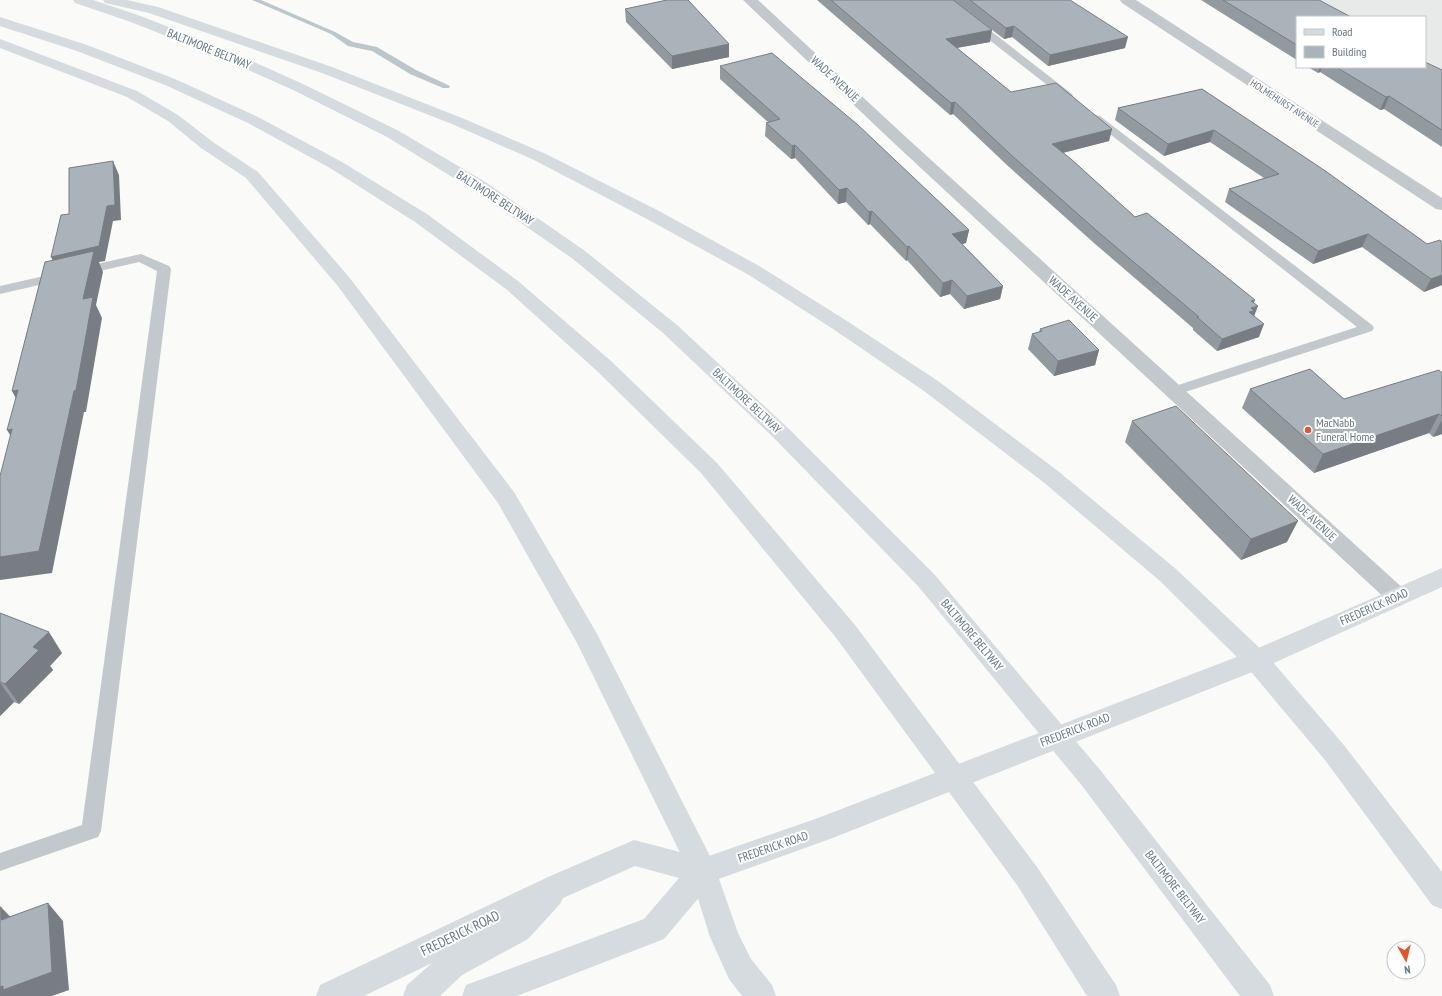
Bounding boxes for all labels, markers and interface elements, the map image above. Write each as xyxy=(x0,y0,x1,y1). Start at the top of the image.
legend xyxy=(1296,16,1426,68)
text: Road xyxy=(1332,24,1352,39)
street label: BALTIMORE BELTWAY xyxy=(165,25,254,72)
text: Building xyxy=(1332,44,1367,59)
street label: WADE AVENUE xyxy=(808,52,863,105)
street label: HOLMEHURST AVENUE xyxy=(1248,76,1322,131)
street label: BALTIMORE BELTWAY xyxy=(454,167,537,228)
street label: WADE AVENUE xyxy=(1046,273,1101,325)
street label: BALTIMORE BELTWAY xyxy=(710,365,785,437)
place label: MacNabb Funeral Home xyxy=(1316,415,1374,444)
marker: MacNabb Funeral Home xyxy=(1303,425,1313,435)
street label: WADE AVENUE xyxy=(1285,491,1340,544)
street label: FREDERICK ROAD xyxy=(1337,585,1410,628)
street label: BALTIMORE BELTWAY xyxy=(938,596,1007,674)
street label: FREDERICK ROAD xyxy=(1038,709,1112,750)
street label: FREDERICK ROAD xyxy=(736,828,810,866)
street label: BALTIMORE BELTWAY xyxy=(1142,847,1209,927)
street label: FREDERICK ROAD xyxy=(418,906,502,960)
north arrow xyxy=(1386,940,1426,980)
text: N xyxy=(1403,963,1411,977)

